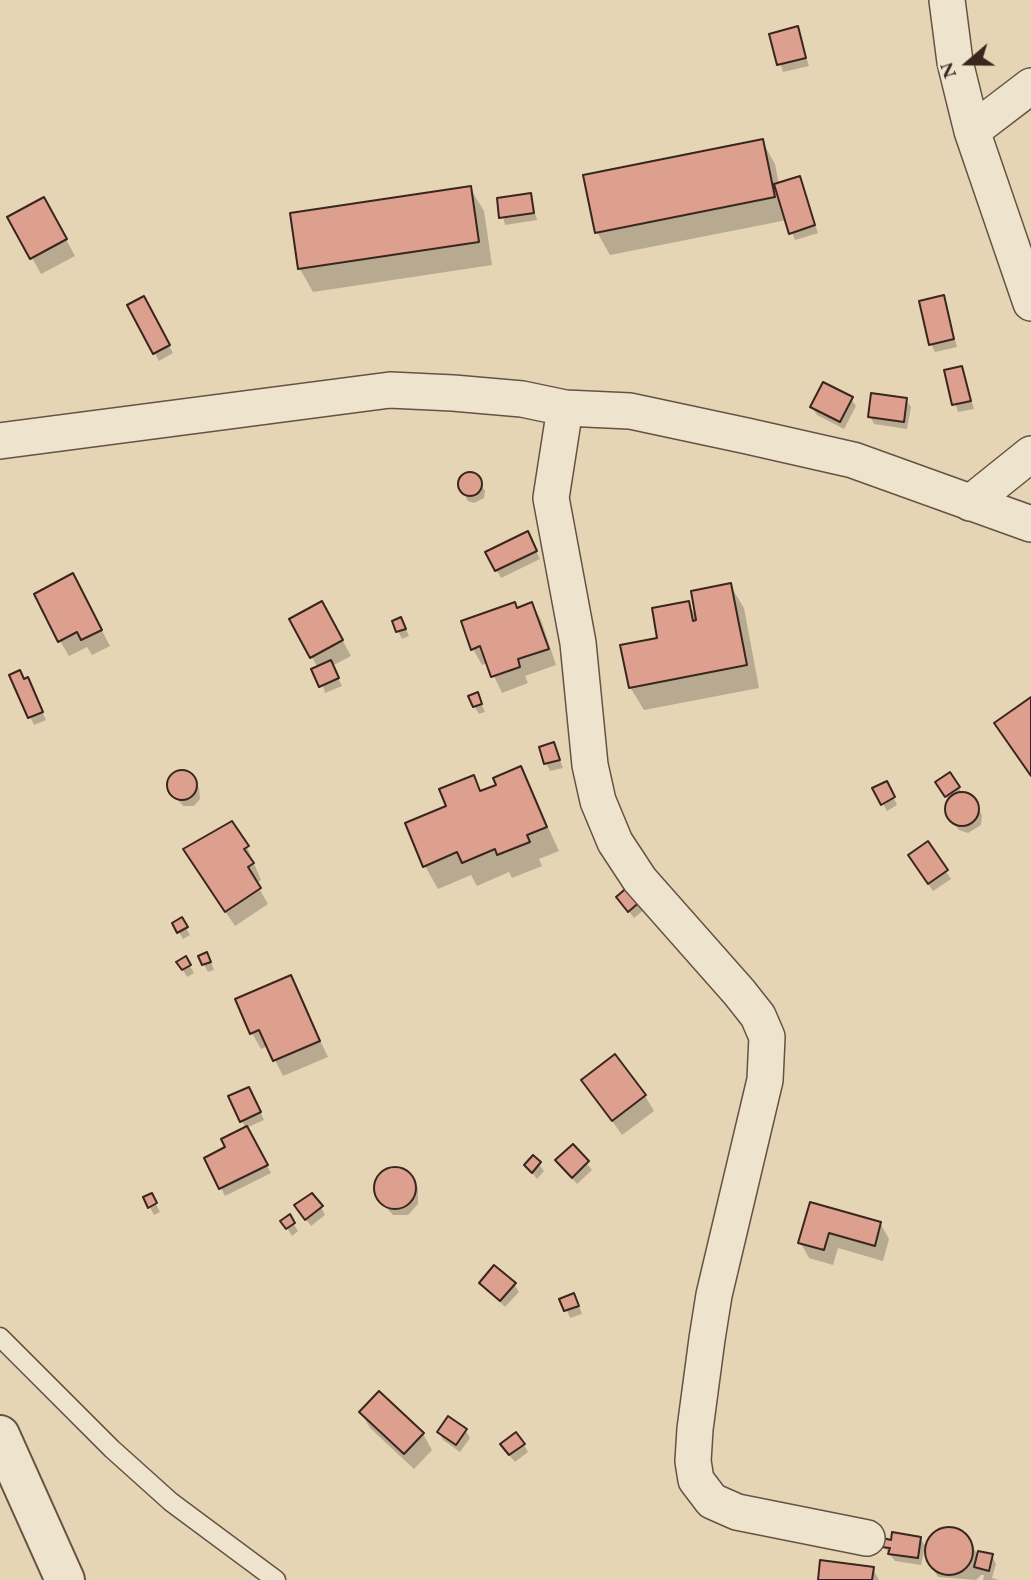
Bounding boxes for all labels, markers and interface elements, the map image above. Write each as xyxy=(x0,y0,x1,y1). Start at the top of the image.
north arrow xyxy=(933,28,1003,98)
text: N xyxy=(933,59,962,82)

